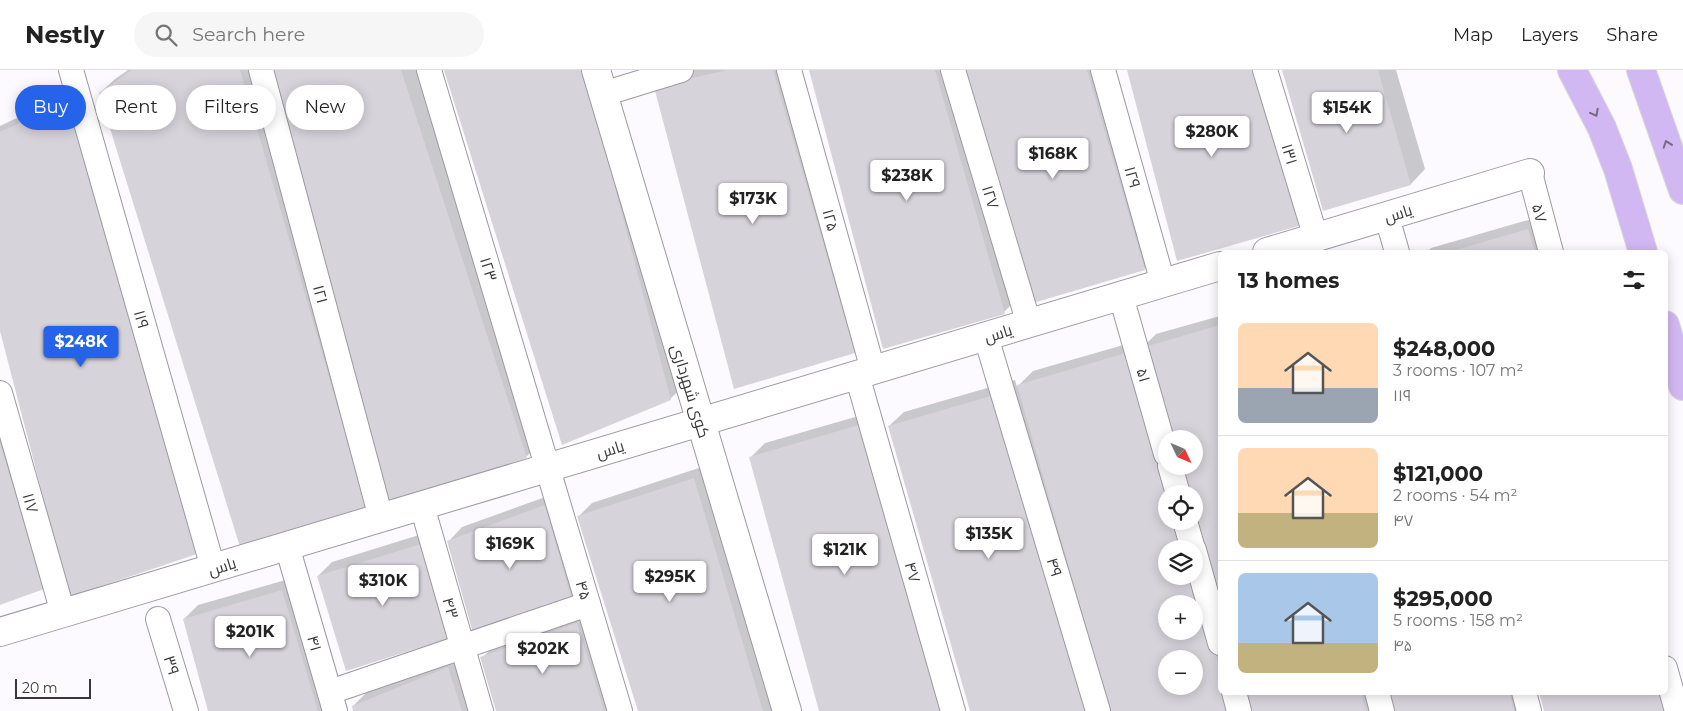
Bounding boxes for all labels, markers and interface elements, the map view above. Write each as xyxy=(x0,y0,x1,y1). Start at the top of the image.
search box xyxy=(134,12,484,57)
text: Nestly xyxy=(25,20,104,49)
icon: search xyxy=(152,21,180,49)
text: Search here xyxy=(192,23,305,46)
text: Map xyxy=(1453,24,1493,46)
text: Layers xyxy=(1521,24,1578,46)
text: Share xyxy=(1606,24,1658,46)
chip: Buy xyxy=(15,85,86,130)
chip: Rent xyxy=(96,85,176,130)
chip: Filters xyxy=(186,85,276,130)
chip: New xyxy=(286,85,364,130)
pin: $154K xyxy=(1312,92,1382,134)
text: $154K xyxy=(1323,98,1371,117)
one-way arrow xyxy=(1589,108,1599,117)
pin: $280K xyxy=(1177,116,1247,158)
text: $280K xyxy=(1186,122,1238,141)
pin: $168K xyxy=(1018,138,1088,180)
one-way arrow xyxy=(1663,140,1673,148)
street label: ۱۳۱ xyxy=(1277,141,1302,167)
text: $168K xyxy=(1029,144,1077,163)
pin: $238K xyxy=(872,160,942,202)
street label: ۱۲۹ xyxy=(1120,164,1145,190)
text: $238K xyxy=(881,166,933,185)
pin: $173K xyxy=(718,182,788,225)
street label: ۱۲۷ xyxy=(978,183,1003,211)
text: $173K xyxy=(729,189,777,208)
street label: یاس xyxy=(1382,200,1415,228)
street label: ۵۷ xyxy=(1528,202,1551,225)
street label: ۱۲۵ xyxy=(818,207,843,233)
street label: ۱۲۳ xyxy=(476,255,501,283)
icon: filters xyxy=(1620,266,1648,294)
text: 13 homes xyxy=(1238,268,1339,293)
street label: ۱۲۱ xyxy=(309,283,332,305)
street label: ۱۱۹ xyxy=(130,308,153,331)
street label: یاس xyxy=(982,320,1015,348)
pin: $248K xyxy=(46,326,116,368)
text: $248K xyxy=(54,332,108,351)
text: $248,000 xyxy=(1393,336,1495,361)
street label: کوی شهرداری xyxy=(666,342,714,441)
icon: home xyxy=(1278,343,1338,403)
text: 3 rooms · 107 m² xyxy=(1393,361,1523,380)
street label: ۵۱ xyxy=(1133,366,1155,384)
text: ۱۱۹ xyxy=(1393,386,1411,405)
north arrow xyxy=(1158,430,1202,475)
map controls xyxy=(1158,430,1203,695)
street label: یاس xyxy=(594,436,627,464)
text: $121,000 xyxy=(1393,461,1483,486)
icon: home xyxy=(1278,468,1338,528)
button: locate xyxy=(1158,485,1203,530)
text: 2 rooms · 54 m² xyxy=(1393,486,1517,505)
street label: ۱۱۷ xyxy=(19,491,42,515)
text: ۴۷ xyxy=(1393,511,1414,530)
pin: $135K xyxy=(954,518,1024,560)
text: $135K xyxy=(966,524,1013,543)
pin: $169K xyxy=(475,528,545,570)
text: $169K xyxy=(486,534,534,553)
pin: $121K xyxy=(810,534,880,576)
text: $121K xyxy=(823,540,867,559)
button: layers xyxy=(1158,540,1203,585)
street label: یاس xyxy=(206,553,239,581)
street label: ۴۹ xyxy=(1043,555,1066,579)
pin: $295K xyxy=(635,560,705,603)
street label: ۴۷ xyxy=(901,560,924,585)
pin: $310K xyxy=(348,564,418,607)
text: $295K xyxy=(644,567,696,586)
text: $310K xyxy=(359,571,407,590)
street label: ۴۵ xyxy=(572,578,595,602)
text: $295,000 xyxy=(1393,586,1493,611)
icon: home xyxy=(1278,593,1338,653)
street label: ۴۳ xyxy=(438,595,463,621)
button: + xyxy=(1158,595,1203,640)
text: 5 rooms · 158 m² xyxy=(1393,611,1523,630)
pin: $201K xyxy=(215,616,285,658)
text: $201K xyxy=(226,622,274,641)
pin: $202K xyxy=(508,632,578,675)
street label: ۴۱ xyxy=(303,633,326,653)
text: ۴۵ xyxy=(1393,636,1412,655)
text: $202K xyxy=(517,639,569,658)
button: − xyxy=(1158,650,1203,695)
street label: ۳۹ xyxy=(160,653,183,677)
scale bar xyxy=(15,676,91,699)
text: 20 m xyxy=(22,679,58,697)

